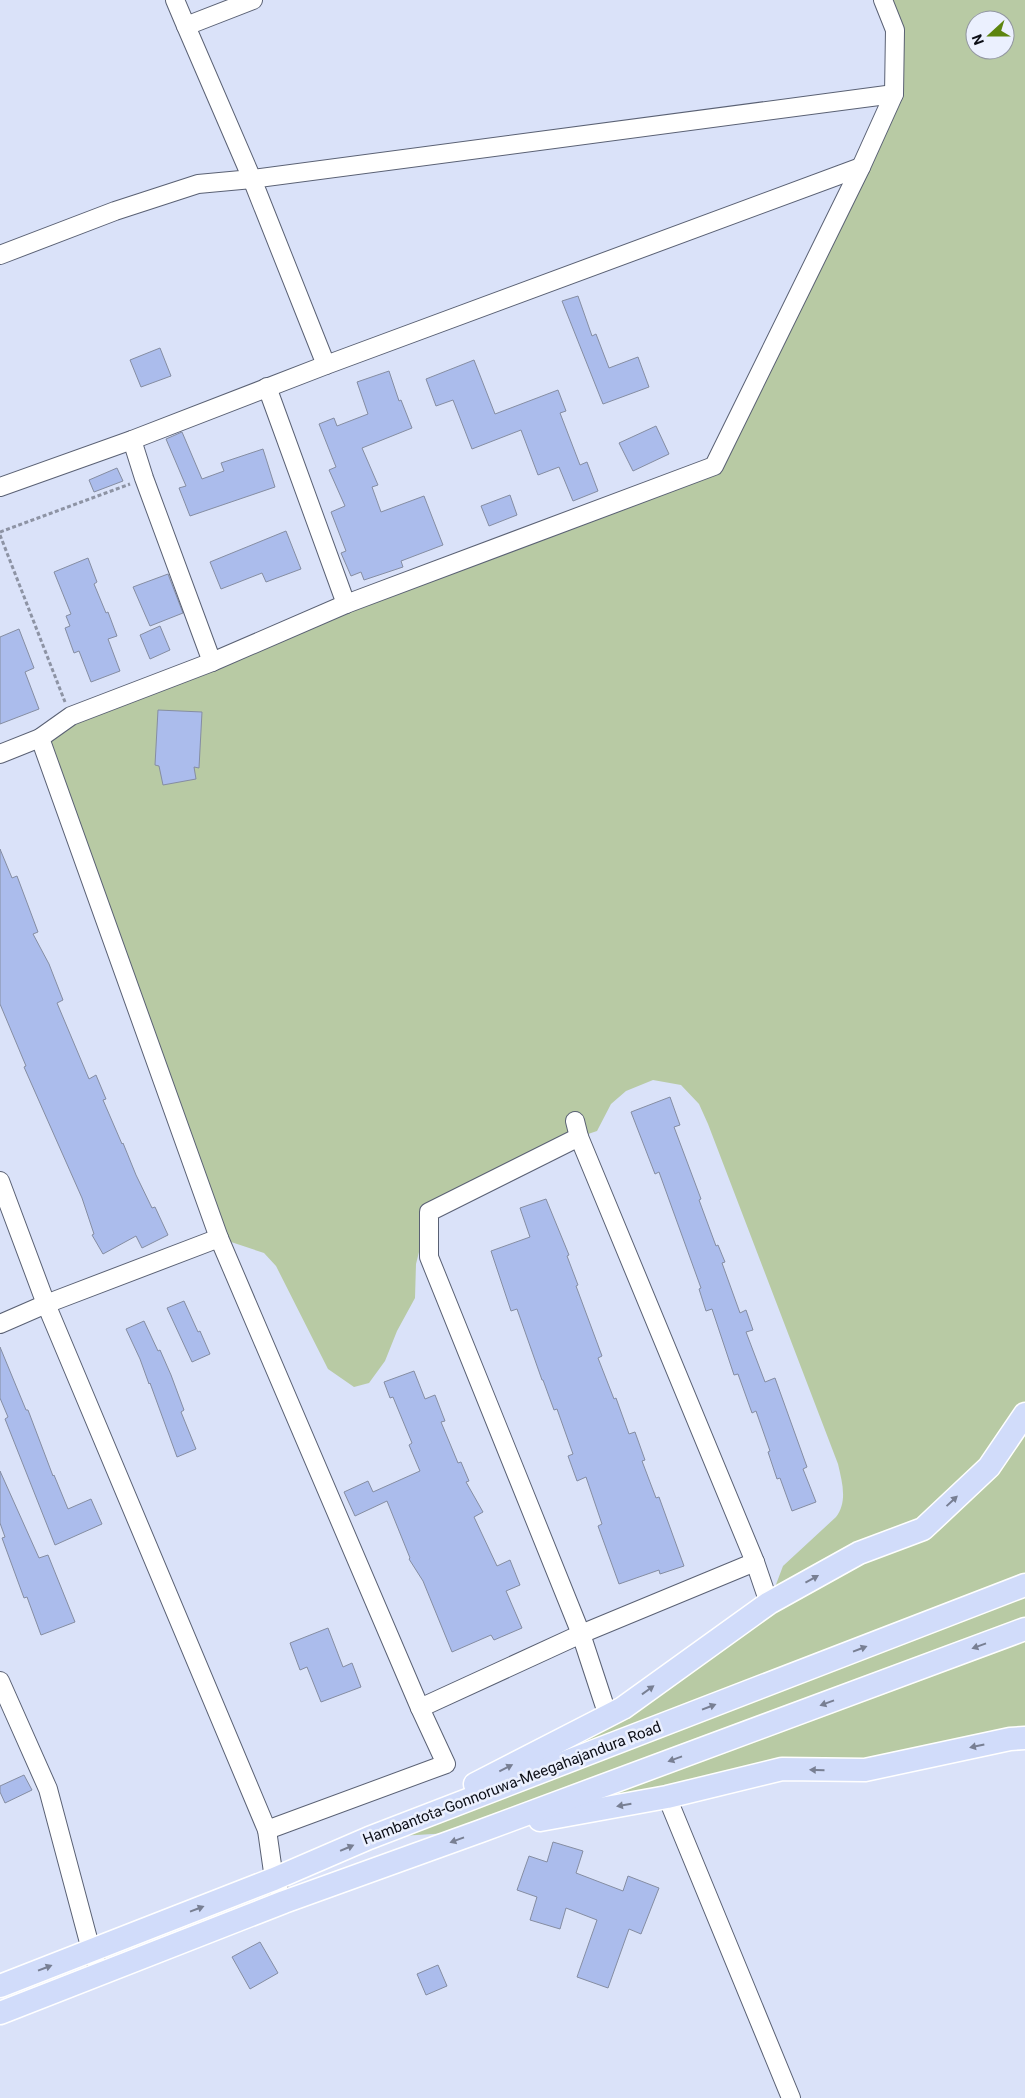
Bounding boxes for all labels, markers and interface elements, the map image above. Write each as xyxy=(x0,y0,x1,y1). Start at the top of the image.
north arrow xyxy=(965,10,1015,60)
text: N xyxy=(969,32,987,47)
one-way arrow xyxy=(946,1495,958,1507)
one-way arrow xyxy=(805,1575,818,1584)
one-way arrow xyxy=(972,1643,987,1650)
one-way arrow xyxy=(853,1644,867,1652)
one-way arrow xyxy=(641,1685,655,1695)
one-way arrow xyxy=(820,1699,834,1707)
one-way arrow xyxy=(701,1703,716,1710)
street label: Hambantota-Gonnoruwa-Meegahajandura Road xyxy=(360,1718,664,1848)
one-way arrow xyxy=(969,1742,985,1750)
one-way arrow xyxy=(667,1755,682,1763)
one-way arrow xyxy=(499,1764,513,1772)
one-way arrow xyxy=(809,1765,825,1773)
one-way arrow xyxy=(616,1801,631,1809)
one-way arrow xyxy=(449,1837,464,1844)
one-way arrow xyxy=(340,1843,354,1851)
one-way arrow xyxy=(190,1905,205,1913)
one-way arrow xyxy=(38,1964,53,1971)

